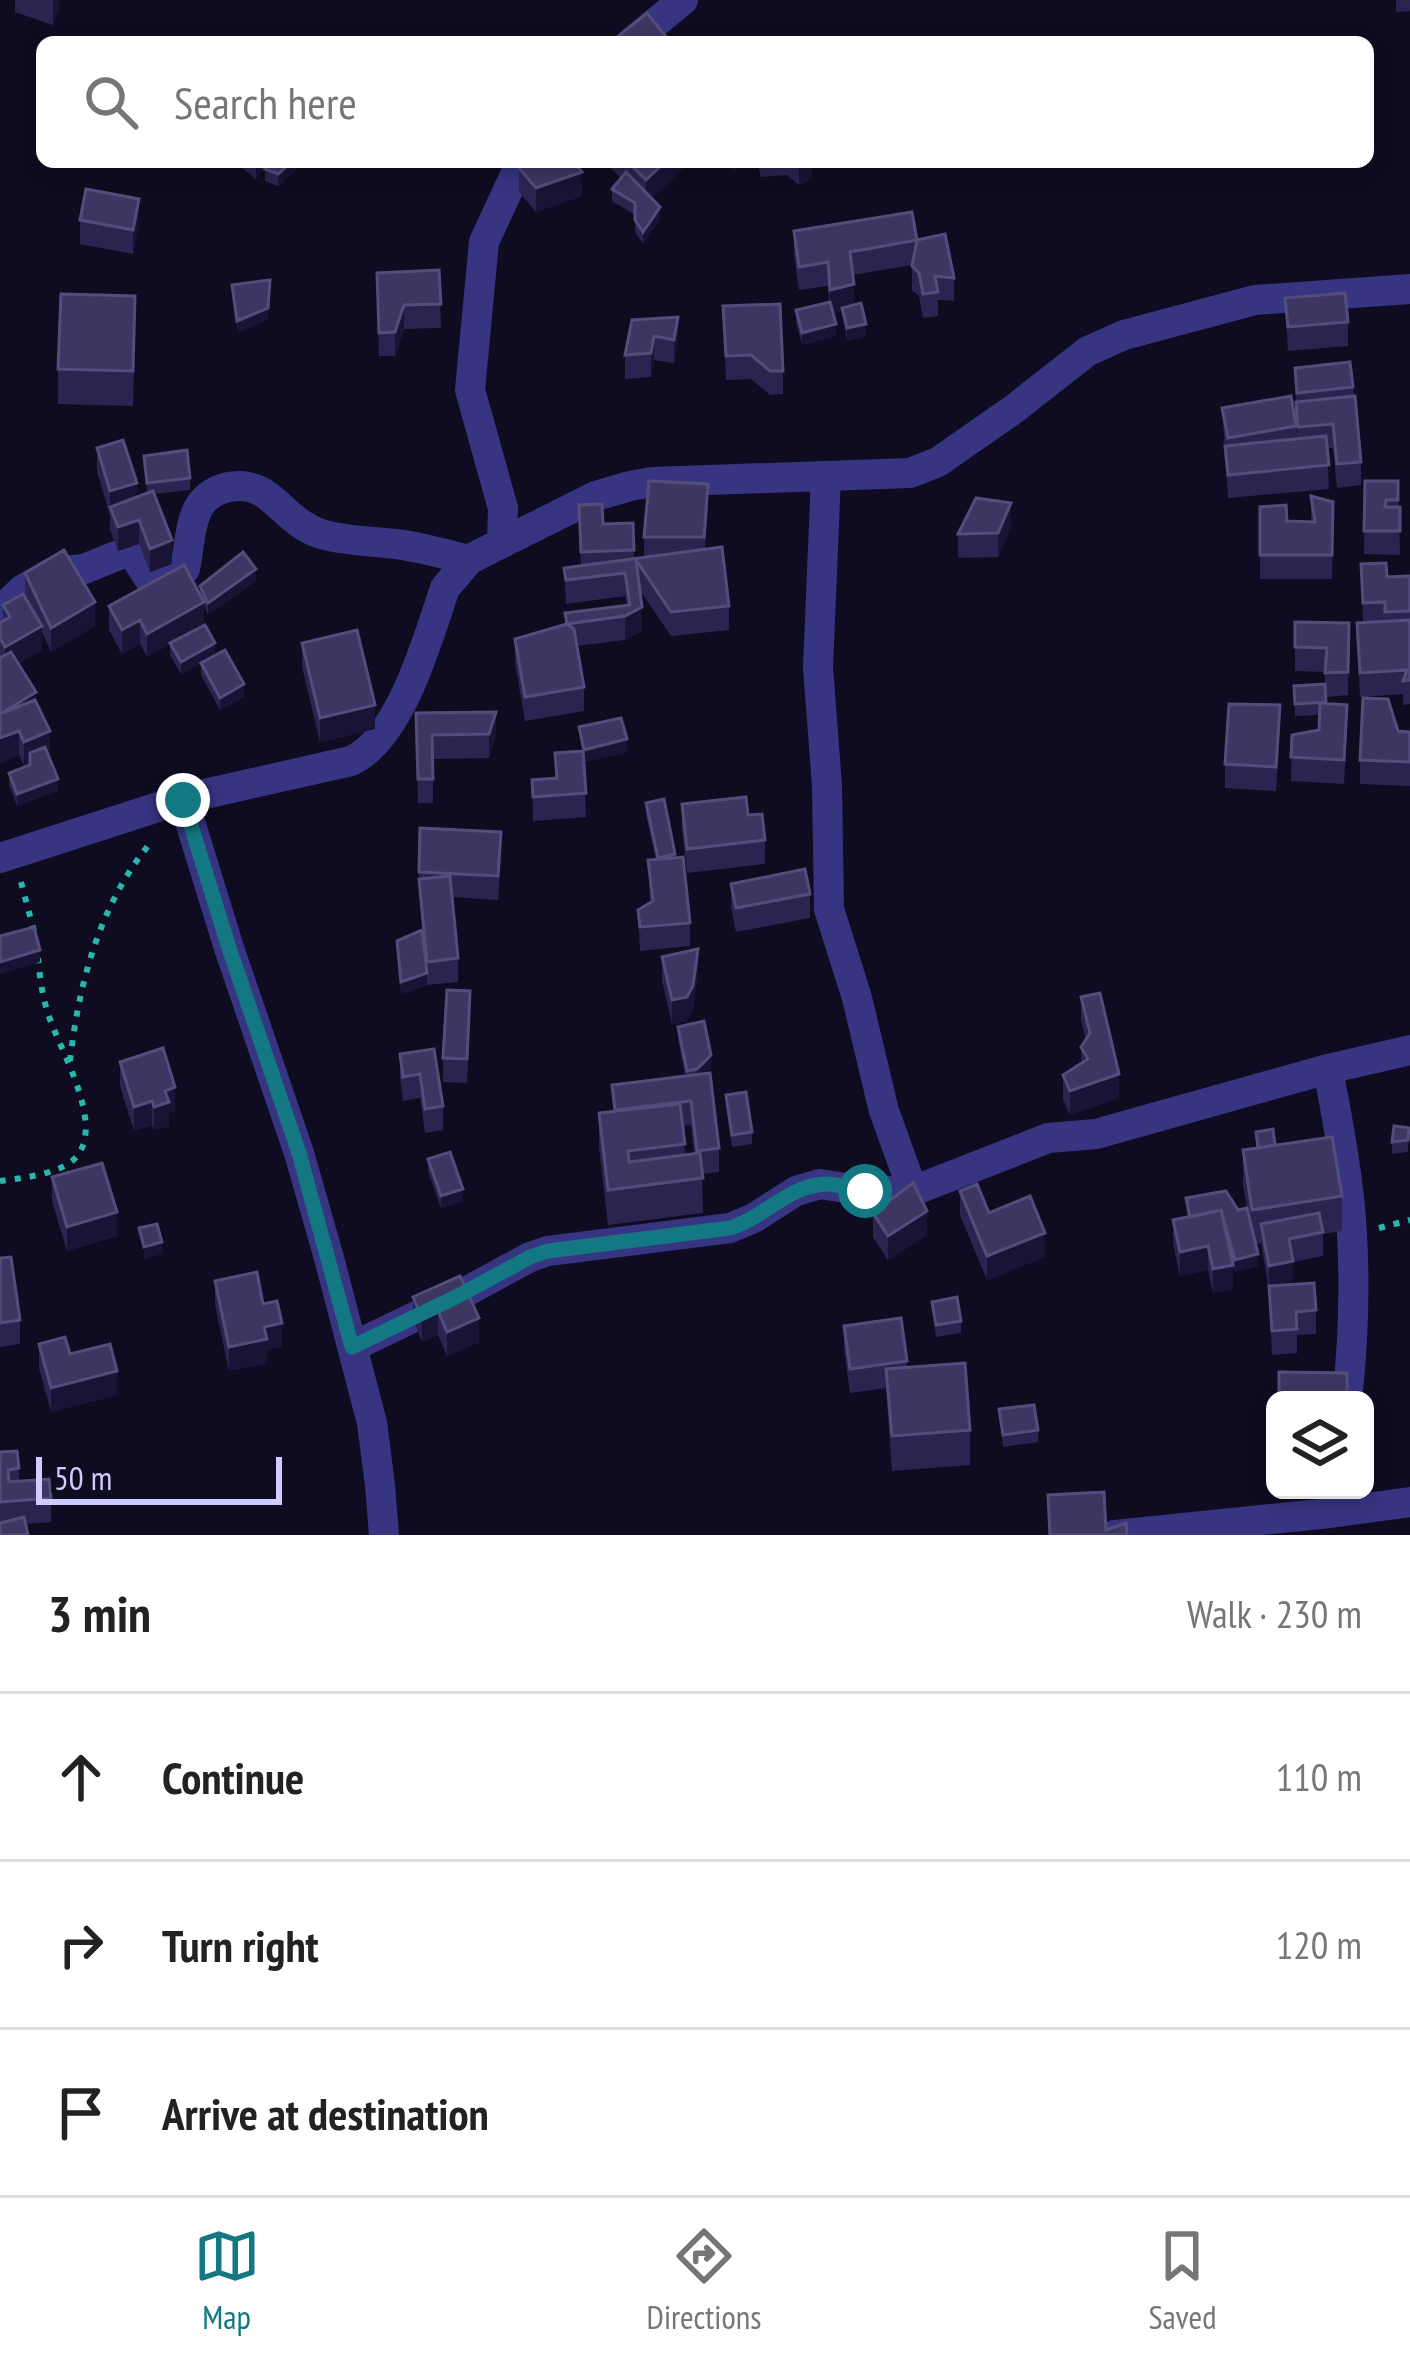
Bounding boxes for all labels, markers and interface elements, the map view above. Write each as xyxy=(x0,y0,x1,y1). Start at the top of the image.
search box xyxy=(36,36,1374,168)
icon: search xyxy=(78,69,144,135)
text: Search here xyxy=(174,73,357,131)
route end xyxy=(156,773,210,827)
route start xyxy=(838,1164,892,1218)
map controls xyxy=(1266,1391,1374,1499)
button: layers xyxy=(1266,1391,1374,1499)
scale bar xyxy=(36,1451,282,1504)
text: 50 m xyxy=(54,1456,112,1499)
text: 3 min xyxy=(48,1580,151,1646)
text: Walk · 230 m xyxy=(1187,1588,1362,1639)
icon: ahead xyxy=(48,1744,114,1810)
text: Continue xyxy=(162,1748,304,1806)
text: 110 m xyxy=(1276,1751,1362,1802)
icon: right xyxy=(48,1912,114,1978)
text: Turn right xyxy=(162,1916,319,1974)
text: 120 m xyxy=(1276,1919,1362,1970)
icon: arrive xyxy=(48,2080,114,2146)
text: Arrive at destination xyxy=(162,2084,489,2142)
tab: Map xyxy=(194,2223,260,2338)
tab: Directions xyxy=(647,2223,761,2338)
tab: Saved xyxy=(1148,2223,1216,2338)

